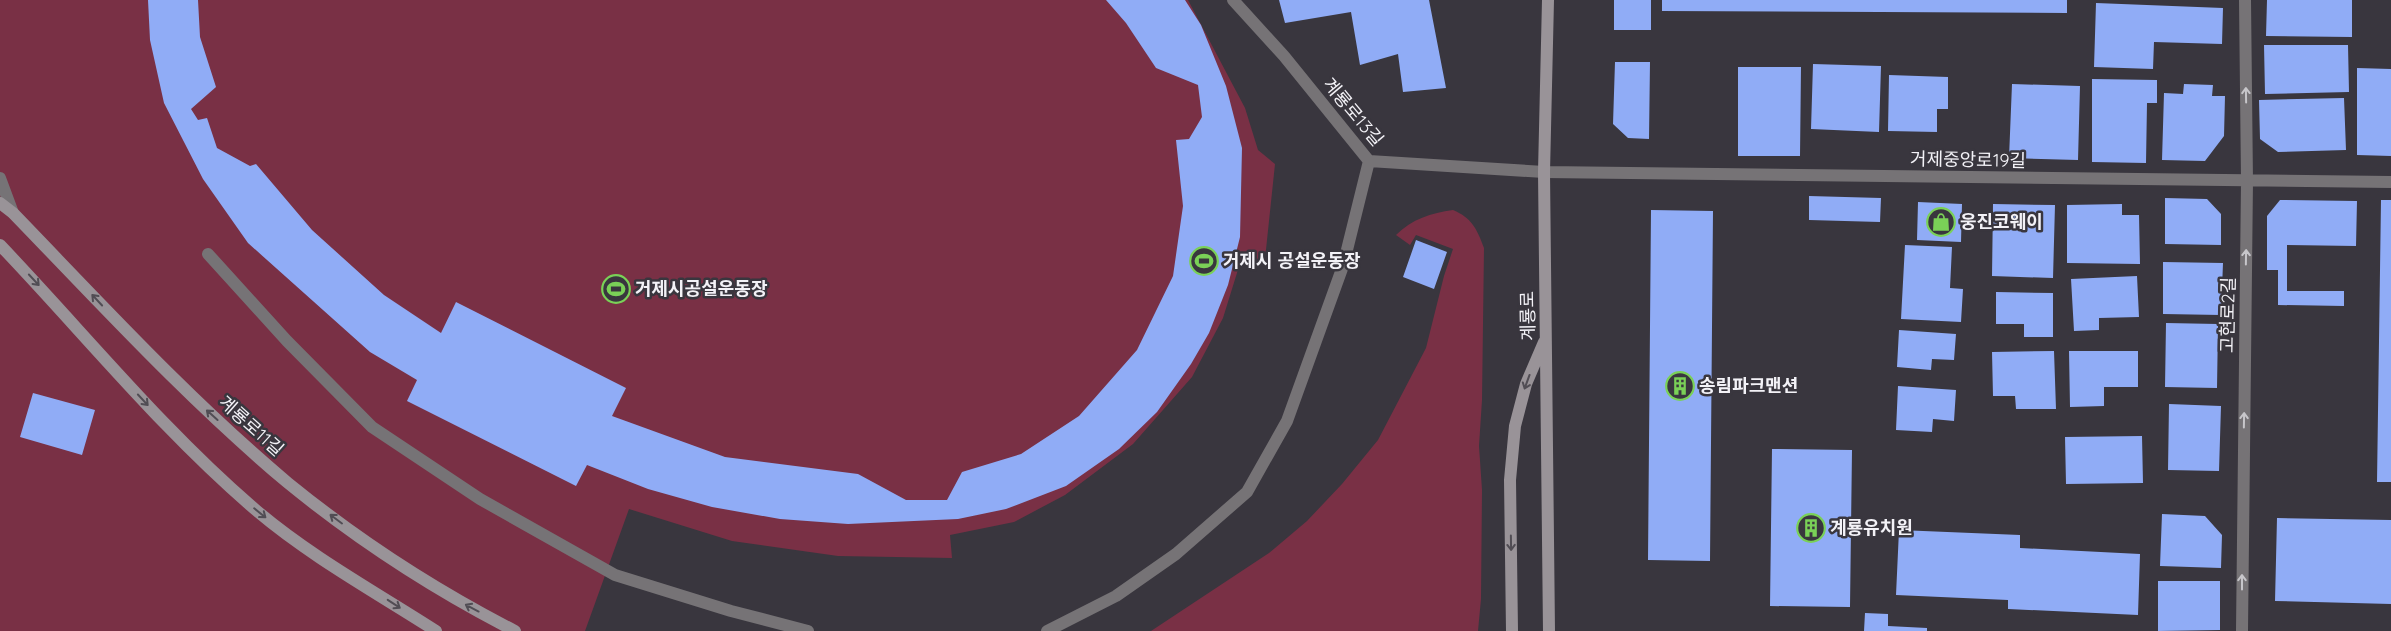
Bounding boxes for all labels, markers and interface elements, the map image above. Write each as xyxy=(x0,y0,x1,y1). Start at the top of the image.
street label: 계룡로13길 xyxy=(1318,73,1389,151)
one-way arrow xyxy=(2241,87,2251,104)
street label: 거제중앙로19길 xyxy=(1910,147,2026,172)
shop icon: 웅진코웨이 xyxy=(1926,207,1956,237)
place label: 웅진코웨이 xyxy=(1960,210,2043,233)
sports icon: 거제시 공설운동장 xyxy=(1189,246,1219,276)
place label: 거제시 공설운동장 xyxy=(1223,249,1361,272)
one-way arrow xyxy=(2241,250,2251,266)
one-way arrow xyxy=(27,274,39,286)
sports icon: 거제시공설운동장 xyxy=(601,274,631,304)
place label: 거제시공설운동장 xyxy=(635,277,768,300)
street label: 고현로2길 xyxy=(2215,277,2240,353)
street label: 계룡로 xyxy=(1516,291,1539,341)
one-way arrow xyxy=(91,294,103,307)
building icon: 송림파크맨션 xyxy=(1665,371,1695,401)
one-way arrow xyxy=(1522,374,1531,390)
place label: 송림파크맨션 xyxy=(1699,374,1798,397)
street label: 계룡로11길 xyxy=(214,390,289,461)
one-way arrow xyxy=(137,394,149,406)
one-way arrow xyxy=(205,409,218,421)
one-way arrow xyxy=(2239,412,2248,428)
one-way arrow xyxy=(253,508,266,519)
building icon: 계룡유치원 xyxy=(1796,513,1826,543)
one-way arrow xyxy=(329,514,343,524)
place label: 계룡유치원 xyxy=(1830,516,1913,539)
one-way arrow xyxy=(1506,534,1516,551)
one-way arrow xyxy=(2237,575,2247,591)
one-way arrow xyxy=(387,599,401,609)
one-way arrow xyxy=(465,603,480,613)

